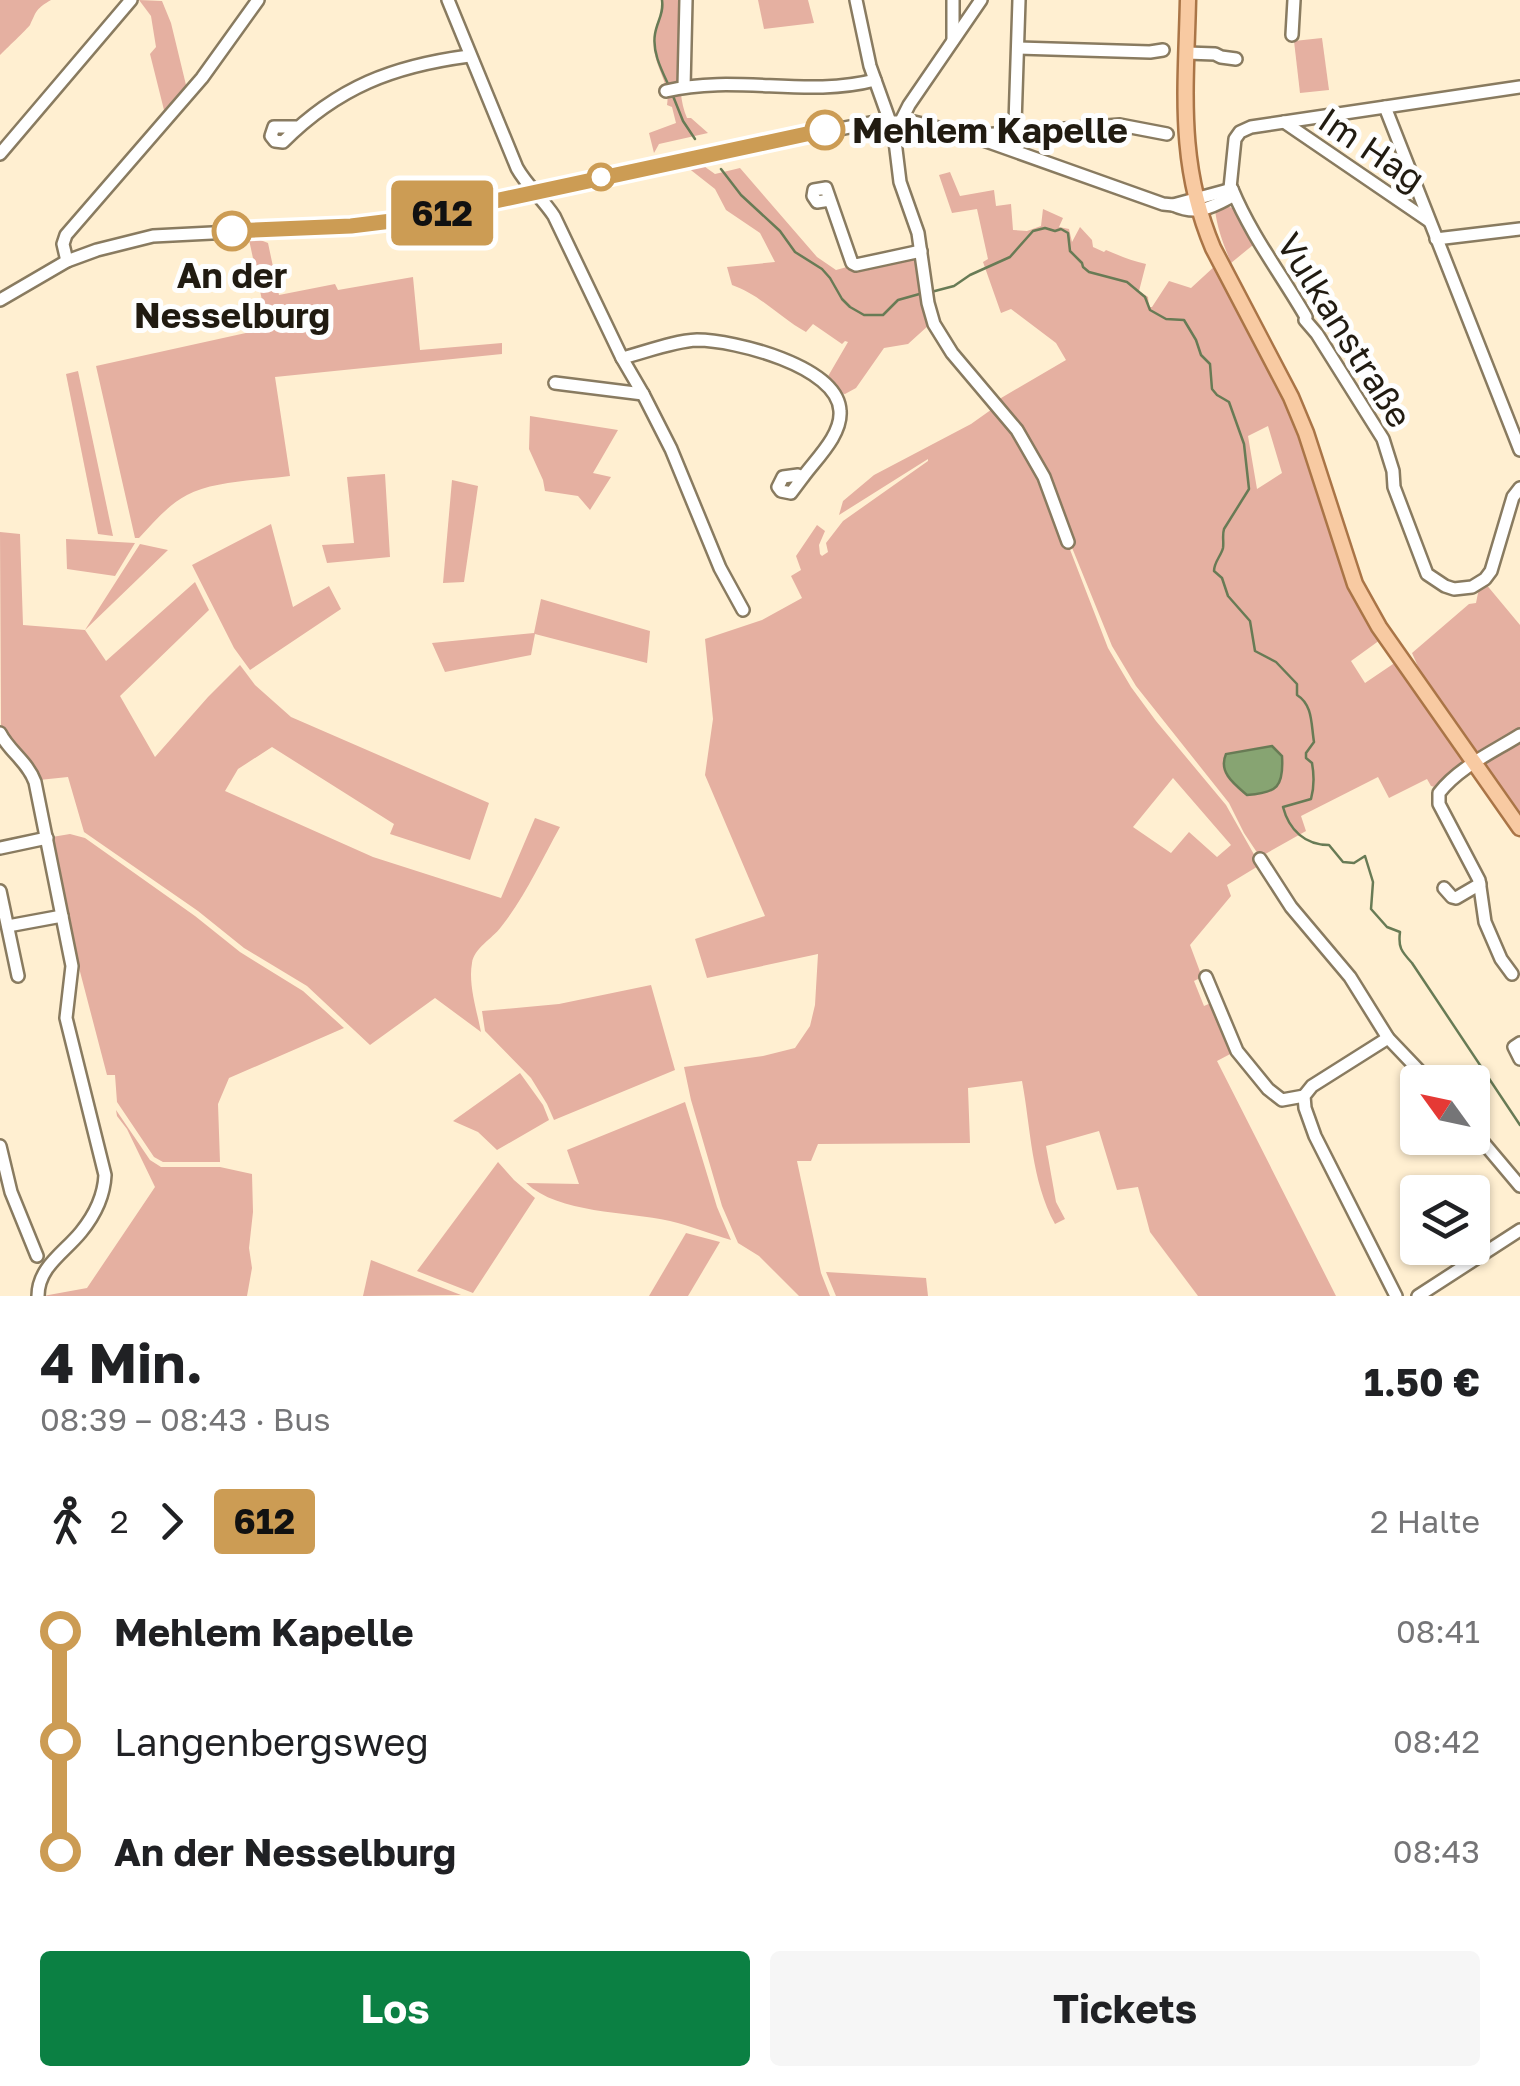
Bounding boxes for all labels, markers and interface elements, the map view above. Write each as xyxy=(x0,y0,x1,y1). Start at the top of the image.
street label: Im Hag xyxy=(1311,98,1433,200)
place label: Mehlem Kapelle xyxy=(852,109,1128,151)
marker: Mehlem Kapelle xyxy=(806,111,844,149)
unlabelled marker xyxy=(588,164,614,190)
line badge: 612 xyxy=(384,180,500,246)
text: 612 xyxy=(411,192,473,234)
marker: An der Nesselburg xyxy=(213,212,251,250)
street label: Vulkanstraße xyxy=(1269,225,1421,435)
place label: An der Nesselburg xyxy=(134,254,330,336)
north arrow xyxy=(1400,1065,1490,1155)
map controls xyxy=(1400,1065,1490,1265)
button: layers xyxy=(1400,1175,1490,1265)
text: 4 Min. xyxy=(40,1329,203,1395)
text: 1.50 € xyxy=(1364,1359,1480,1404)
text: 08:39 – 08:43 · Bus xyxy=(40,1400,331,1438)
icon: walk xyxy=(40,1494,95,1549)
icon: forward xyxy=(144,1494,199,1549)
text: 612 xyxy=(234,1500,295,1542)
text: 2 xyxy=(110,1502,129,1540)
text: 2 Halte xyxy=(1370,1502,1480,1540)
text: Mehlem Kapelle xyxy=(114,1609,414,1654)
text: 08:41 xyxy=(1396,1612,1480,1650)
text: Langenbergsweg xyxy=(114,1719,429,1764)
text: 08:42 xyxy=(1393,1722,1480,1760)
text: An der Nesselburg xyxy=(114,1829,456,1874)
text: 08:43 xyxy=(1393,1832,1480,1870)
button: Los xyxy=(40,1951,750,2066)
button: Tickets xyxy=(770,1951,1480,2066)

